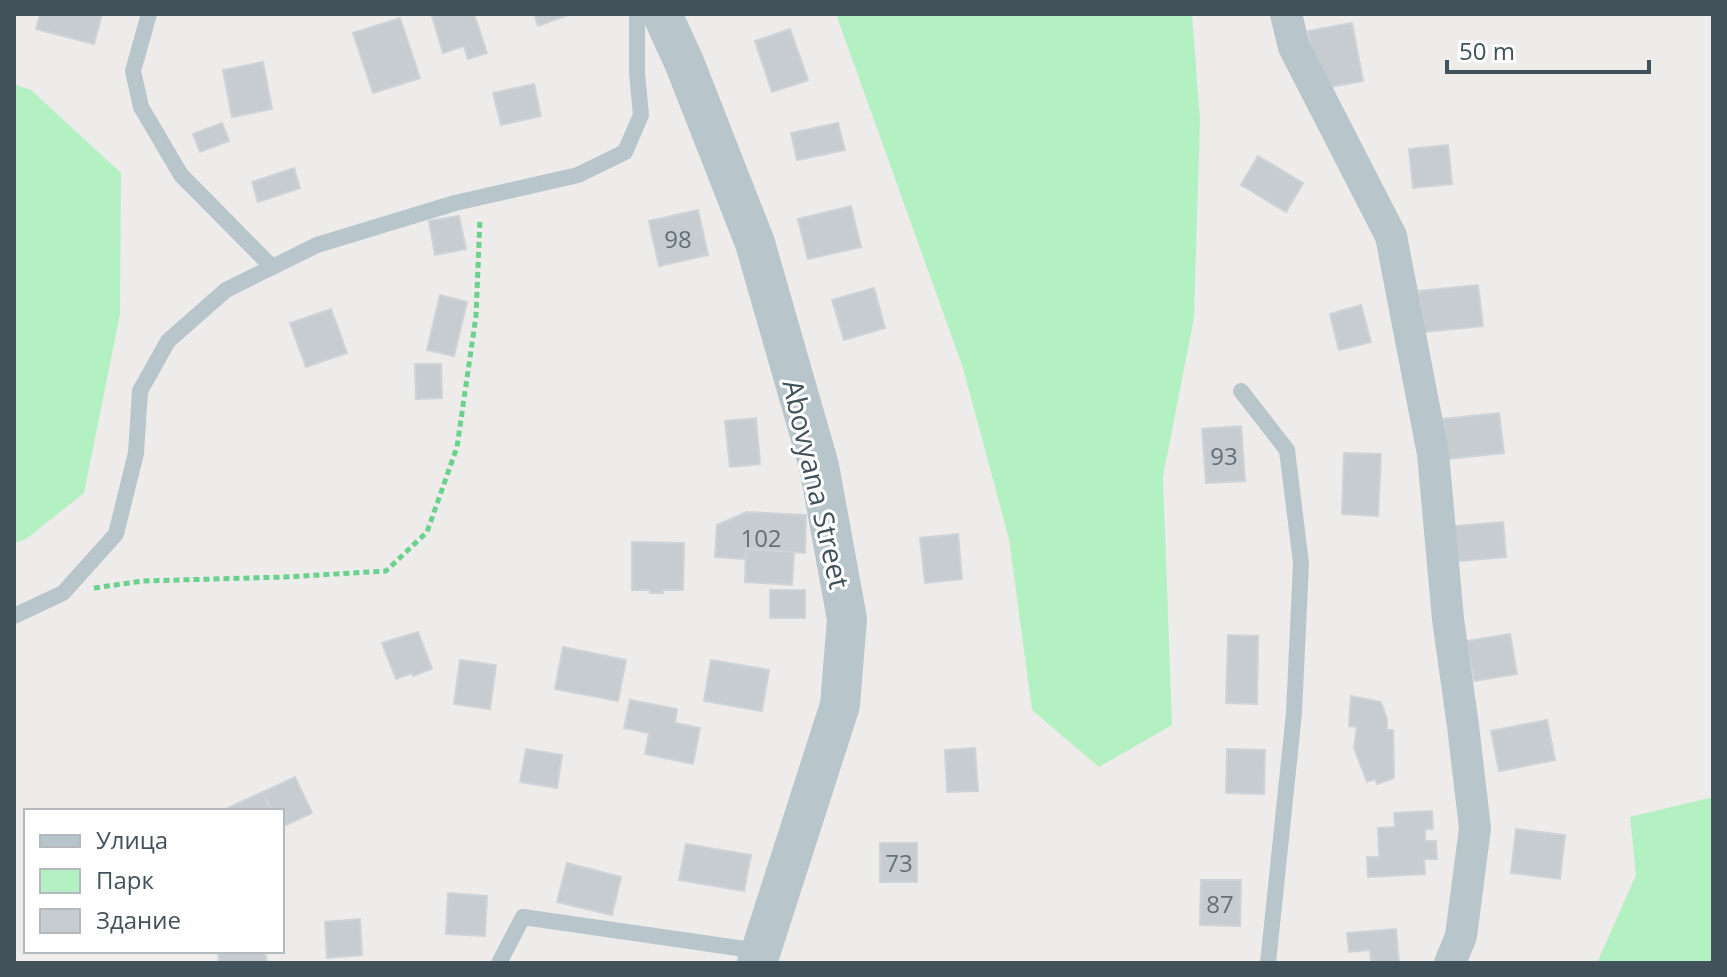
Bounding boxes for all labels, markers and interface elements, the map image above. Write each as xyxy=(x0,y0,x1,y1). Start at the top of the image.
scale bar xyxy=(1447,24,1649,74)
text: 50 m xyxy=(1459,34,1515,67)
house number: 98 xyxy=(664,222,692,255)
street label: Abovyana Street xyxy=(774,376,860,592)
house number: 93 xyxy=(1210,439,1238,472)
house number: 102 xyxy=(740,521,782,554)
legend xyxy=(24,809,284,953)
text: Улица xyxy=(96,823,168,856)
house number: 73 xyxy=(885,846,913,879)
text: Парк xyxy=(96,863,154,896)
house number: 87 xyxy=(1206,887,1234,920)
text: Здание xyxy=(96,903,181,936)

